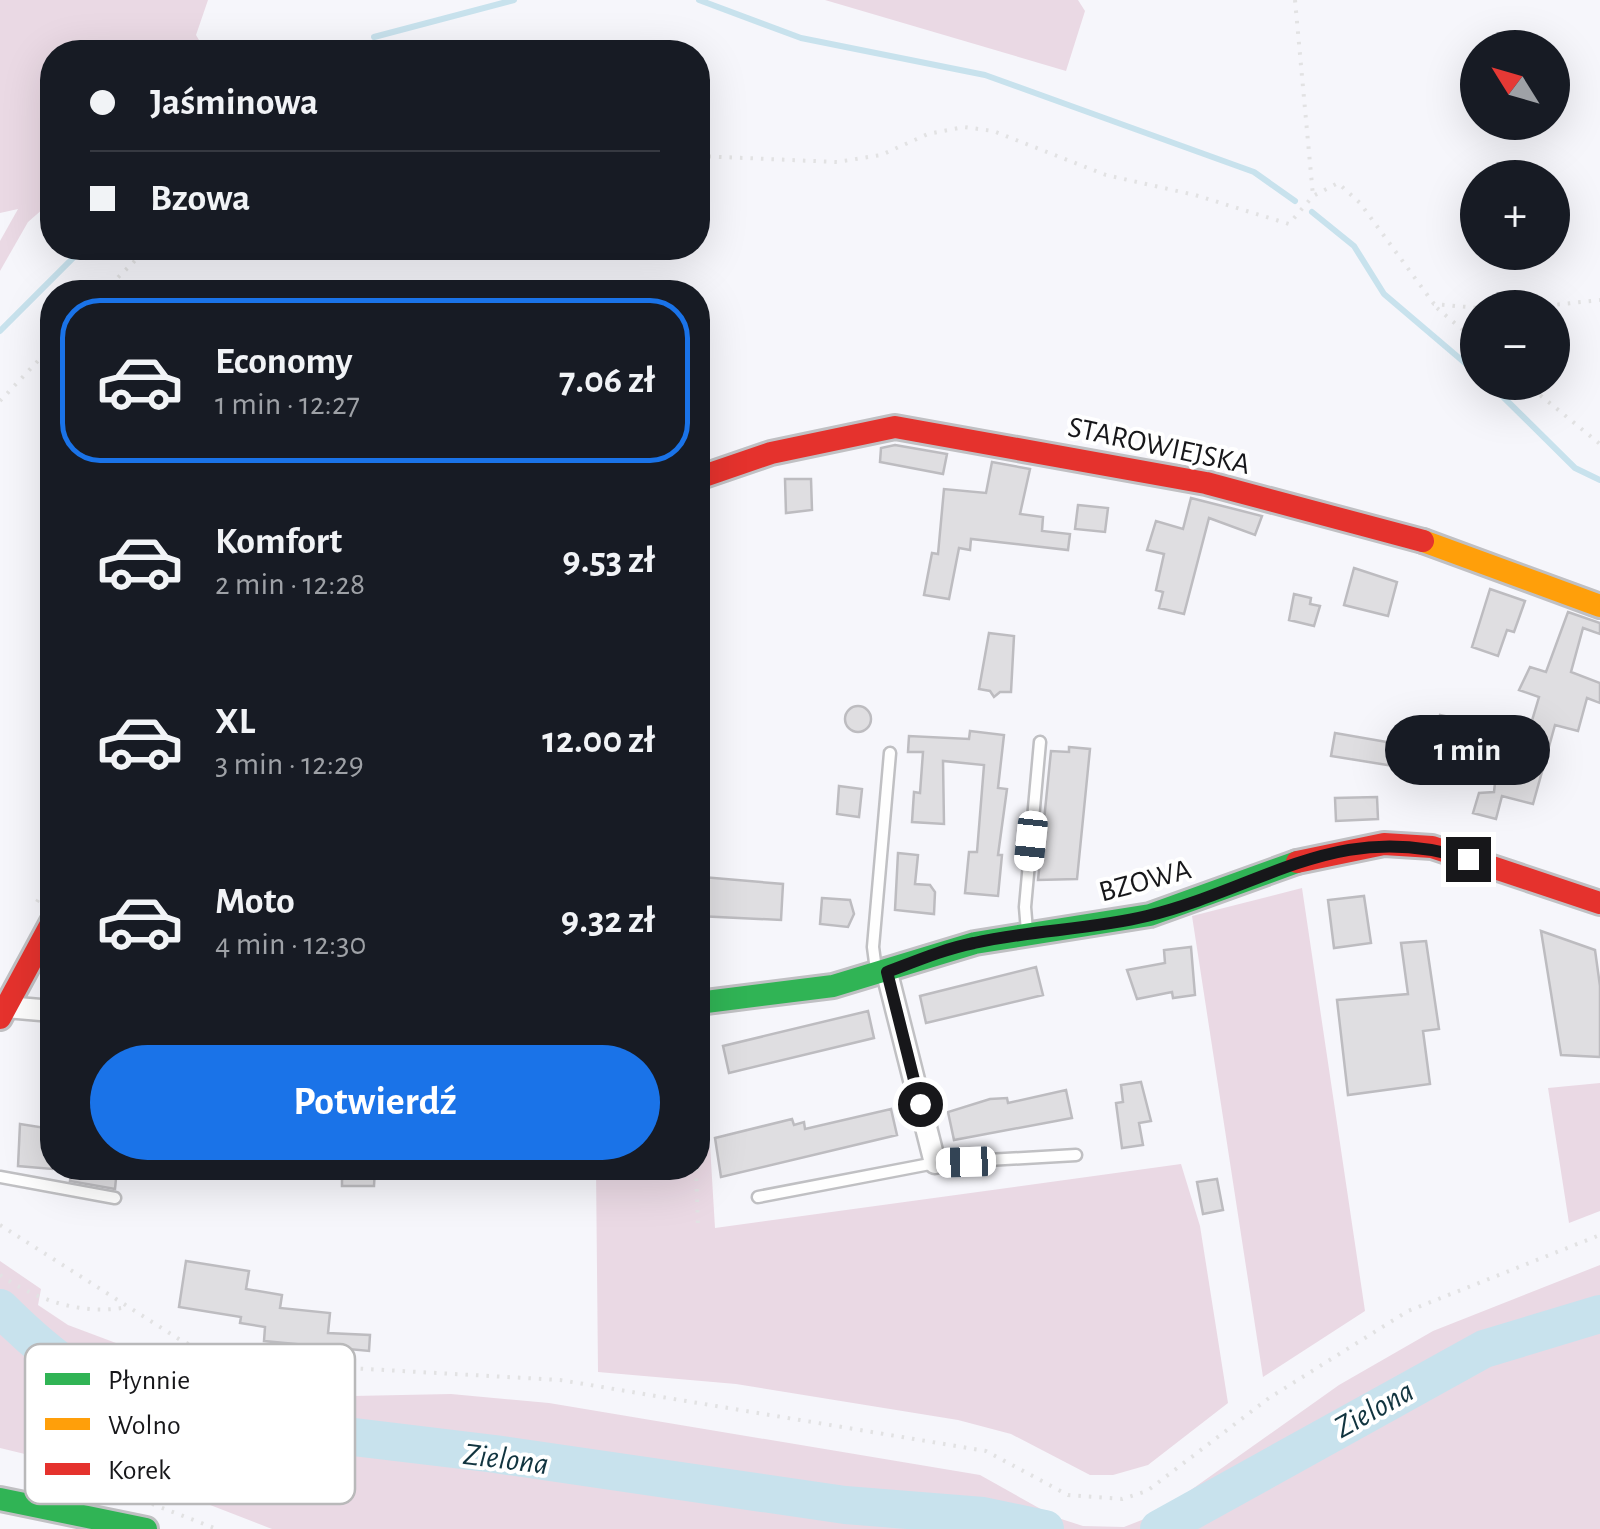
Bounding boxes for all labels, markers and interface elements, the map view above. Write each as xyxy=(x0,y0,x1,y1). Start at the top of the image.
north arrow xyxy=(1460,30,1570,140)
map controls xyxy=(1460,30,1570,400)
text: Jaśminowa xyxy=(150,84,318,122)
button: + xyxy=(1460,160,1570,270)
text: Bzowa xyxy=(150,180,250,218)
button: − xyxy=(1460,290,1570,400)
icon: car xyxy=(95,336,185,426)
text: Economy xyxy=(215,343,353,381)
text: 7.06 zł xyxy=(559,362,655,400)
text: 1 min · 12:27 xyxy=(215,388,360,420)
street label: STAROWIEJSKA xyxy=(1065,412,1253,480)
icon: car xyxy=(95,516,185,606)
text: Komfort xyxy=(215,523,342,561)
text: 9.53 zł xyxy=(562,542,655,580)
text: 2 min · 12:28 xyxy=(215,568,365,600)
icon: car xyxy=(95,696,185,786)
text: XL xyxy=(215,703,255,741)
callout: 1 min xyxy=(1386,714,1550,784)
text: 12.00 zł xyxy=(542,722,655,760)
text: 1 min xyxy=(1434,734,1501,766)
text: 3 min · 12:29 xyxy=(215,748,364,780)
car xyxy=(1013,810,1049,872)
route end xyxy=(1446,837,1491,882)
street label: BZOWA xyxy=(1096,854,1194,908)
icon: car xyxy=(95,876,185,966)
text: Moto xyxy=(215,883,295,921)
text: 9.32 zł xyxy=(561,902,655,940)
text: 4 min · 12:30 xyxy=(215,928,366,960)
button: Potwierdź xyxy=(90,1045,660,1160)
route start xyxy=(898,1082,943,1127)
car xyxy=(935,1146,997,1178)
legend xyxy=(25,1344,355,1504)
text: Płynnie xyxy=(108,1367,190,1395)
water label: Zielona xyxy=(1329,1374,1419,1444)
text: Wolno xyxy=(108,1412,181,1440)
water label: Zielona xyxy=(462,1438,550,1480)
text: Korek xyxy=(108,1457,171,1485)

